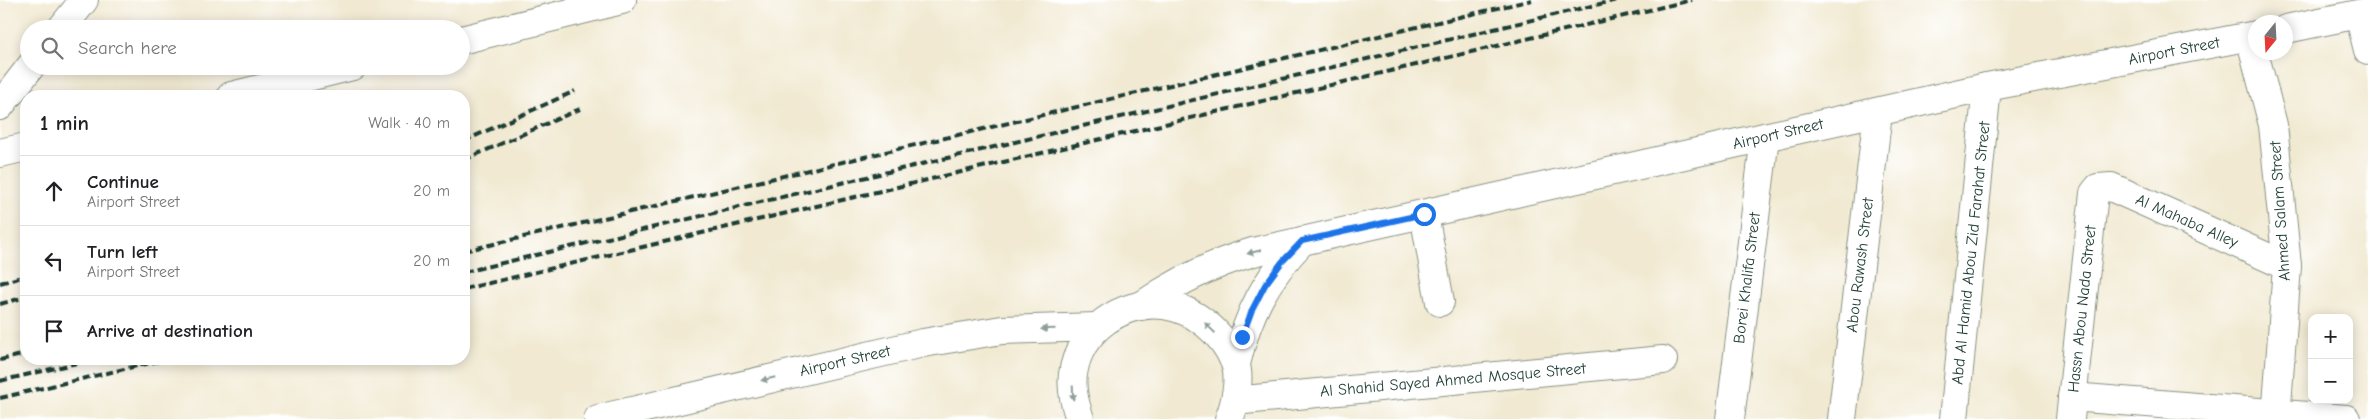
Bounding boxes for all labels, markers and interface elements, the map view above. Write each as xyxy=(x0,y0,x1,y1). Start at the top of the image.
north arrow xyxy=(2248,15,2293,60)
search box xyxy=(20,20,470,75)
street label: Airport Street xyxy=(2127,33,2222,69)
icon: search xyxy=(38,34,66,62)
text: Search here xyxy=(78,37,177,59)
text: 1 min xyxy=(40,111,89,135)
text: Walk · 40 m xyxy=(368,114,450,132)
street label: Airport Street xyxy=(1731,115,1826,153)
street label: Abd Al Hamid Abou Zid Farahat Street xyxy=(1948,120,1994,386)
street label: Ahmed Salam Street xyxy=(2266,140,2294,282)
text: Continue xyxy=(87,171,159,193)
icon: ahead xyxy=(40,177,68,205)
text: 20 m xyxy=(413,182,450,200)
street label: Al Mahaba Alley xyxy=(2133,190,2242,252)
text: Airport Street xyxy=(87,193,180,211)
street label: Abou Rawash Street xyxy=(1843,196,1877,333)
route start xyxy=(1413,203,1436,226)
street label: Borei Khalifa Street xyxy=(1730,211,1764,345)
street label: Hassn Abou Nada Street xyxy=(2064,224,2100,394)
text: Turn left xyxy=(87,241,158,263)
icon: left xyxy=(40,247,68,275)
one-way arrow xyxy=(1247,248,1262,256)
text: 20 m xyxy=(413,252,450,270)
text: Airport Street xyxy=(87,263,180,281)
map controls xyxy=(2308,314,2353,404)
button: + xyxy=(2308,314,2353,359)
icon: arrive xyxy=(40,317,68,345)
text: Arrive at destination xyxy=(87,320,253,342)
one-way arrow xyxy=(1204,322,1216,334)
one-way arrow xyxy=(1039,325,1055,333)
route end xyxy=(1231,326,1254,349)
street label: Airport Street xyxy=(798,342,893,380)
street label: Al Shahid Sayed Ahmed Mosque Street xyxy=(1319,359,1587,401)
button: − xyxy=(2308,359,2353,404)
one-way arrow xyxy=(760,375,775,383)
one-way arrow xyxy=(1070,386,1078,402)

